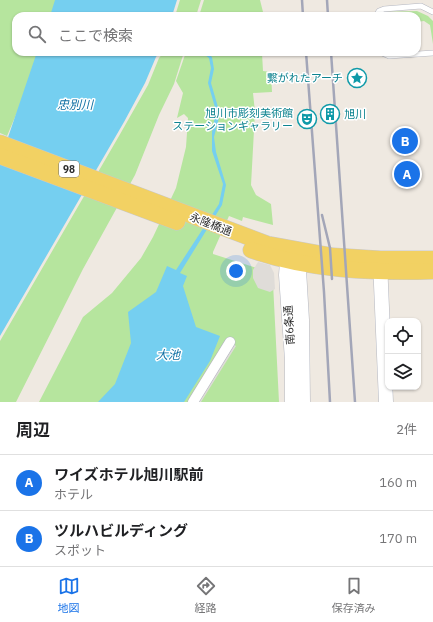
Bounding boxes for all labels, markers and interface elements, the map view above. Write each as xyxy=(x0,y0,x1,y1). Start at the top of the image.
search box xyxy=(12,12,421,56)
icon: search xyxy=(26,23,48,45)
text: ここで検索 xyxy=(58,26,133,45)
place icon: 繋がれたアーチ xyxy=(346,67,368,89)
place label: 繋がれたアーチ xyxy=(267,71,343,85)
water label: 忠別川 xyxy=(57,97,95,112)
building icon: 旭川 xyxy=(319,103,341,125)
place label: 旭川市彫刻美術館 ステーションギャラリー xyxy=(172,106,293,133)
place label: 旭川 xyxy=(344,107,366,121)
theatre icon: 旭川市彫刻美術館 ステーションギャラリー xyxy=(296,108,318,130)
pin: B xyxy=(392,126,418,156)
pin: A xyxy=(394,159,420,189)
road number: 98 xyxy=(59,161,79,177)
street label: 永隆橋通 xyxy=(188,210,234,238)
your location xyxy=(226,261,246,281)
street label: 南6条通 xyxy=(281,305,297,345)
map controls xyxy=(385,318,421,390)
button: locate xyxy=(385,318,421,354)
water label: 大池 xyxy=(156,347,181,362)
button: layers xyxy=(385,354,421,390)
text: 周辺 xyxy=(16,419,50,441)
text: 2件 xyxy=(396,421,417,438)
text: ワイズホテル旭川駅前 xyxy=(54,465,204,484)
text: A xyxy=(25,474,33,491)
text: 160 m xyxy=(379,474,417,491)
text: ホテル xyxy=(54,486,93,503)
text: ツルハビルディング xyxy=(54,521,188,540)
text: B xyxy=(25,530,33,547)
text: 170 m xyxy=(379,530,417,547)
text: スポット xyxy=(54,542,106,559)
tab: 地図 xyxy=(58,575,80,615)
tab: 経路 xyxy=(195,575,217,615)
tab: 保存済み xyxy=(332,575,376,615)

